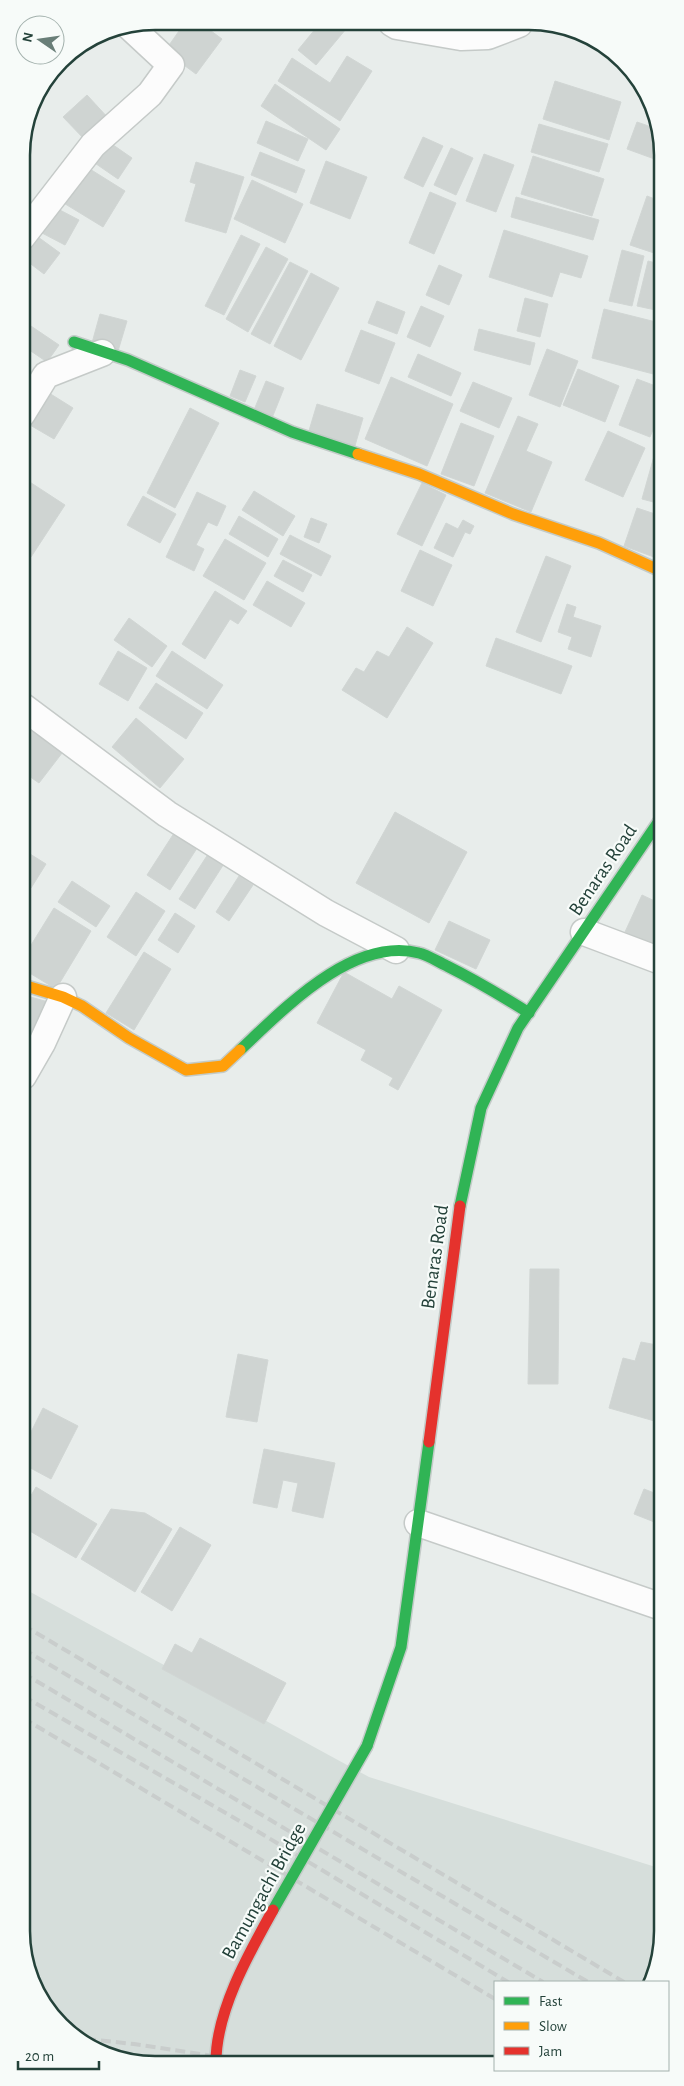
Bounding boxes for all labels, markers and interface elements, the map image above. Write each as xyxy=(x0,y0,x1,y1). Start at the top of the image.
north arrow xyxy=(15,15,65,65)
text: N xyxy=(20,31,36,44)
street label: Benaras Road xyxy=(565,821,641,919)
street label: Benaras Road xyxy=(418,1204,452,1310)
street label: Bamungachi Bridge xyxy=(218,1820,310,1962)
legend xyxy=(494,1981,669,2071)
text: Fast xyxy=(539,1994,563,2009)
text: Slow xyxy=(539,2019,567,2034)
scale bar xyxy=(18,2038,99,2070)
text: Jam xyxy=(539,2044,562,2059)
text: 20 m xyxy=(25,2049,54,2064)

